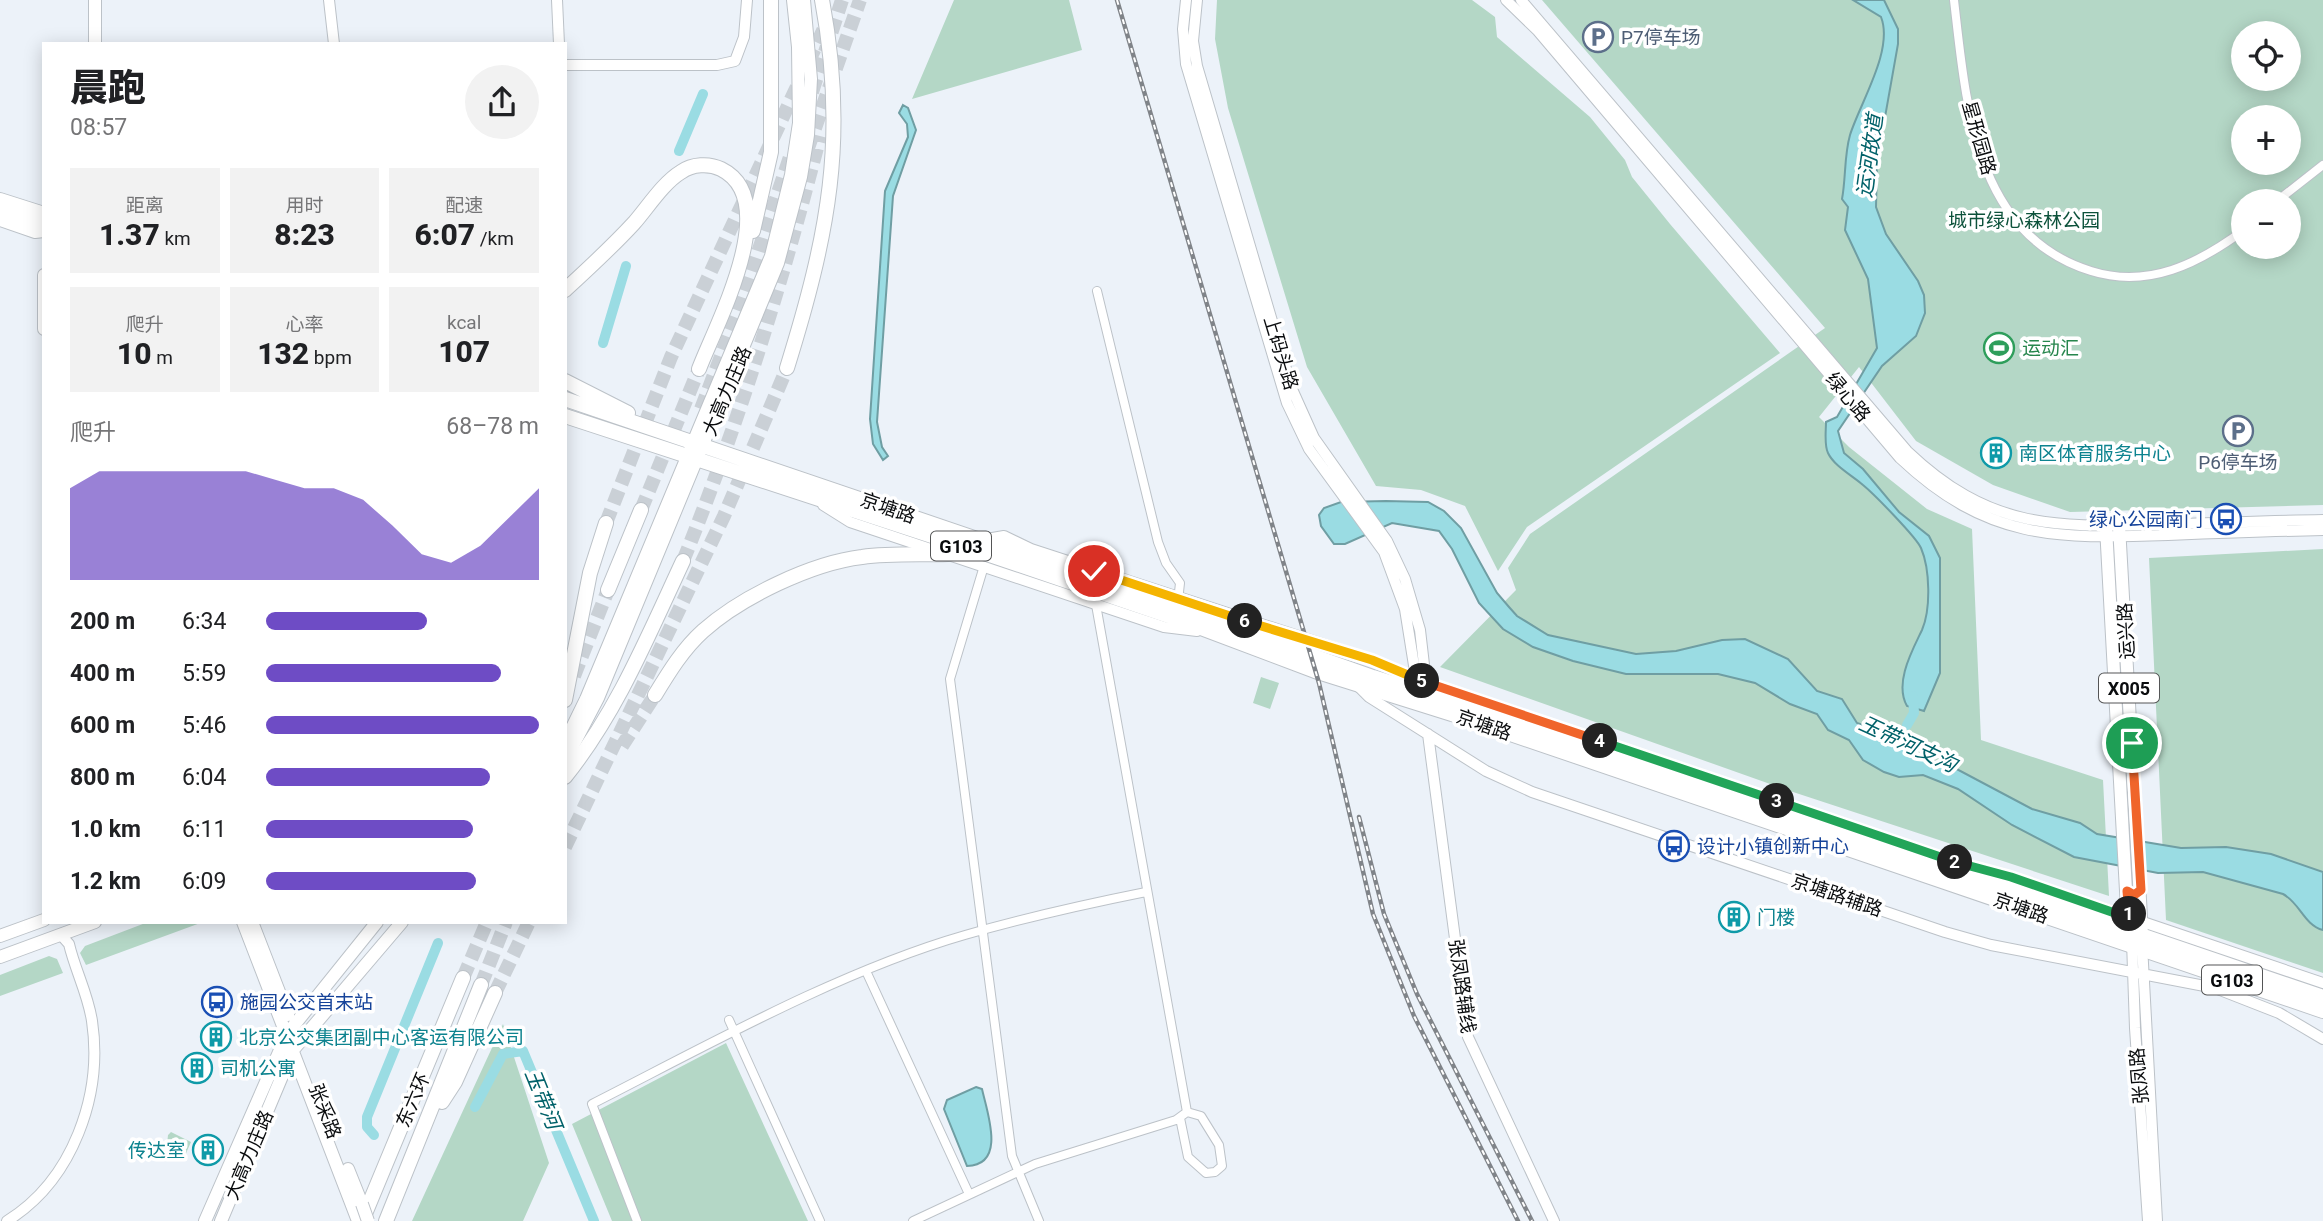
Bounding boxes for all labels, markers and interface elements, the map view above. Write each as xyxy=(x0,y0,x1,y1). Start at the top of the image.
parking icon: P7停车场 xyxy=(1581,20,1615,54)
map controls xyxy=(2231,21,2301,259)
button: locate xyxy=(2231,21,2301,91)
place label: P7停车场 xyxy=(1621,26,1701,49)
button: share xyxy=(465,65,539,139)
text: 晨跑 xyxy=(70,66,146,110)
street label: 星形园路 xyxy=(1957,98,2001,178)
button: + xyxy=(2231,105,2301,175)
water label: 运河故道 xyxy=(1852,110,1888,199)
text: 08:57 xyxy=(70,114,127,141)
button: − xyxy=(2231,189,2301,259)
text: 距离 xyxy=(126,194,164,217)
text: 用时 xyxy=(285,194,324,217)
text: 配速 xyxy=(445,194,483,217)
park label: 城市绿心森林公园 xyxy=(1948,209,2100,232)
text: 1.37 xyxy=(99,217,160,252)
text: 8:23 xyxy=(274,217,335,252)
text: 6:07 xyxy=(414,217,475,252)
text: km xyxy=(160,227,191,250)
text: /km xyxy=(475,227,514,250)
text: kcal xyxy=(447,311,481,334)
text: 爬升 xyxy=(126,313,164,336)
text: 心率 xyxy=(285,313,324,336)
street label: 上码头路 xyxy=(1259,313,1303,393)
sports icon: 运动汇 xyxy=(1982,331,2016,365)
text: 107 xyxy=(438,334,490,369)
text: 10 xyxy=(117,336,151,371)
text: 132 xyxy=(257,336,309,371)
place label: 运动汇 xyxy=(2022,337,2079,360)
street label: 大高力庄路 xyxy=(698,343,756,439)
text: m xyxy=(151,346,173,369)
text: bpm xyxy=(309,346,352,369)
street label: 绿心路 xyxy=(1821,368,1875,426)
text: 68–78 m xyxy=(446,413,539,440)
parking icon: P6停车场 xyxy=(2221,414,2255,448)
text: 爬升 xyxy=(70,419,116,446)
building icon: 南区体育服务中心 xyxy=(1979,436,2013,470)
place label: 南区体育服务中心 xyxy=(2019,442,2171,465)
place label: P6停车场 xyxy=(2198,451,2278,474)
street label: 京塘路 xyxy=(857,488,919,528)
bus stop icon: 绿心公园南门 xyxy=(2209,502,2243,536)
place label: 绿心公园南门 xyxy=(2089,508,2203,531)
road number: G103 xyxy=(931,532,991,560)
pin xyxy=(1064,541,1124,601)
icon: check xyxy=(1075,552,1113,590)
street label: 运兴路 xyxy=(2113,602,2139,660)
pin: 6 xyxy=(1228,604,1262,638)
text: 200 m xyxy=(70,608,135,635)
text: 6:34 xyxy=(182,608,226,635)
text: 6 xyxy=(1239,609,1250,632)
text: 400 m xyxy=(70,660,135,687)
text: 5:59 xyxy=(182,660,226,687)
pin: 5 xyxy=(1404,664,1440,698)
text: 5 xyxy=(1416,669,1427,692)
road number: X005 xyxy=(2099,674,2159,702)
street label: 京塘路 xyxy=(1453,705,1515,745)
water label: 玉带河支沟 xyxy=(1855,711,1962,778)
text: 600 m xyxy=(70,712,135,739)
text: 5:46 xyxy=(182,712,226,739)
pin xyxy=(2102,713,2162,773)
pin: 4 xyxy=(1582,724,1618,758)
icon: arrive xyxy=(2113,724,2151,762)
text: 4 xyxy=(1594,729,1605,752)
text: 800 m xyxy=(70,764,135,791)
text: 6:04 xyxy=(182,764,226,791)
pin: 3 xyxy=(1760,784,1795,818)
text: 3 xyxy=(1771,789,1782,812)
text: 1.0 km xyxy=(70,816,141,843)
text: 6:11 xyxy=(182,816,226,843)
bus stop icon: 设计小镇创新中心 xyxy=(1657,829,1691,863)
place label: 设计小镇创新中心 xyxy=(1697,835,1849,858)
pin: 2 xyxy=(1938,844,1972,880)
text: 2 xyxy=(1949,850,1960,873)
text: 1.2 km xyxy=(70,868,141,895)
text: 6:09 xyxy=(182,868,226,895)
street label: 京塘路辅路 xyxy=(1788,869,1886,921)
street label: 京塘路 xyxy=(1990,888,2052,928)
pin: 1 xyxy=(2112,897,2146,932)
building icon: 门楼 xyxy=(1717,900,1751,934)
text: 1 xyxy=(2123,902,2134,925)
place label: 门楼 xyxy=(1757,906,1795,929)
street label: 张凤路辅线 xyxy=(1444,937,1480,1035)
road number: G103 xyxy=(2202,965,2262,995)
bus stop icon: 施园公交首末站 xyxy=(200,985,234,1019)
place label: 施园公交首末站 xyxy=(240,991,373,1014)
building icon: 北京公交集团副中心客运有限公司 xyxy=(199,1020,233,1054)
place label: 北京公交集团副中心客运有限公司 xyxy=(239,1026,524,1049)
street label: 张凤路 xyxy=(2125,1047,2153,1105)
building icon: 司机公寓 xyxy=(180,1051,214,1085)
place label: 司机公寓 xyxy=(220,1057,296,1080)
water label: 玉带河 xyxy=(520,1065,567,1136)
street label: 东六环 xyxy=(391,1069,435,1131)
street label: 张采路 xyxy=(304,1080,346,1142)
street label: 大高力庄路 xyxy=(220,1107,278,1203)
building icon: 传达室 xyxy=(191,1133,225,1167)
place label: 传达室 xyxy=(128,1139,185,1162)

